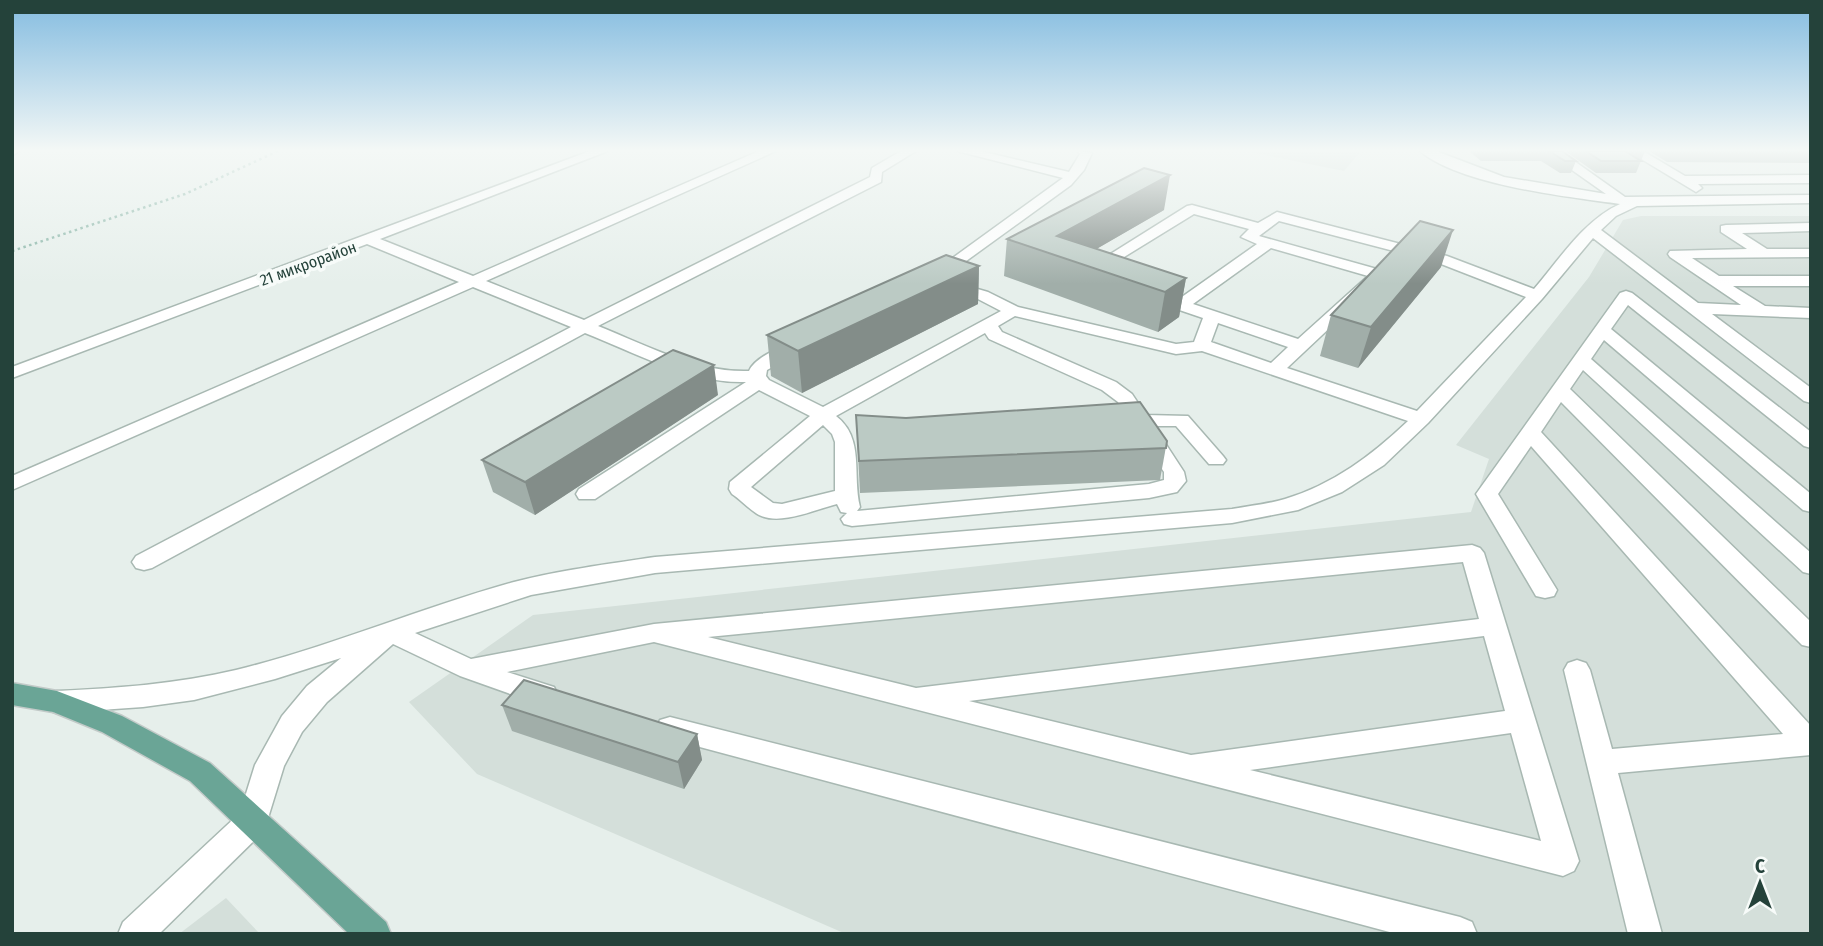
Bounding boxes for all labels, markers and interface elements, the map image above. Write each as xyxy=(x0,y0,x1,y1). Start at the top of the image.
street label: 21 микрорайон xyxy=(257,237,359,290)
north arrow xyxy=(1725,848,1795,918)
text: С xyxy=(1755,855,1765,878)

